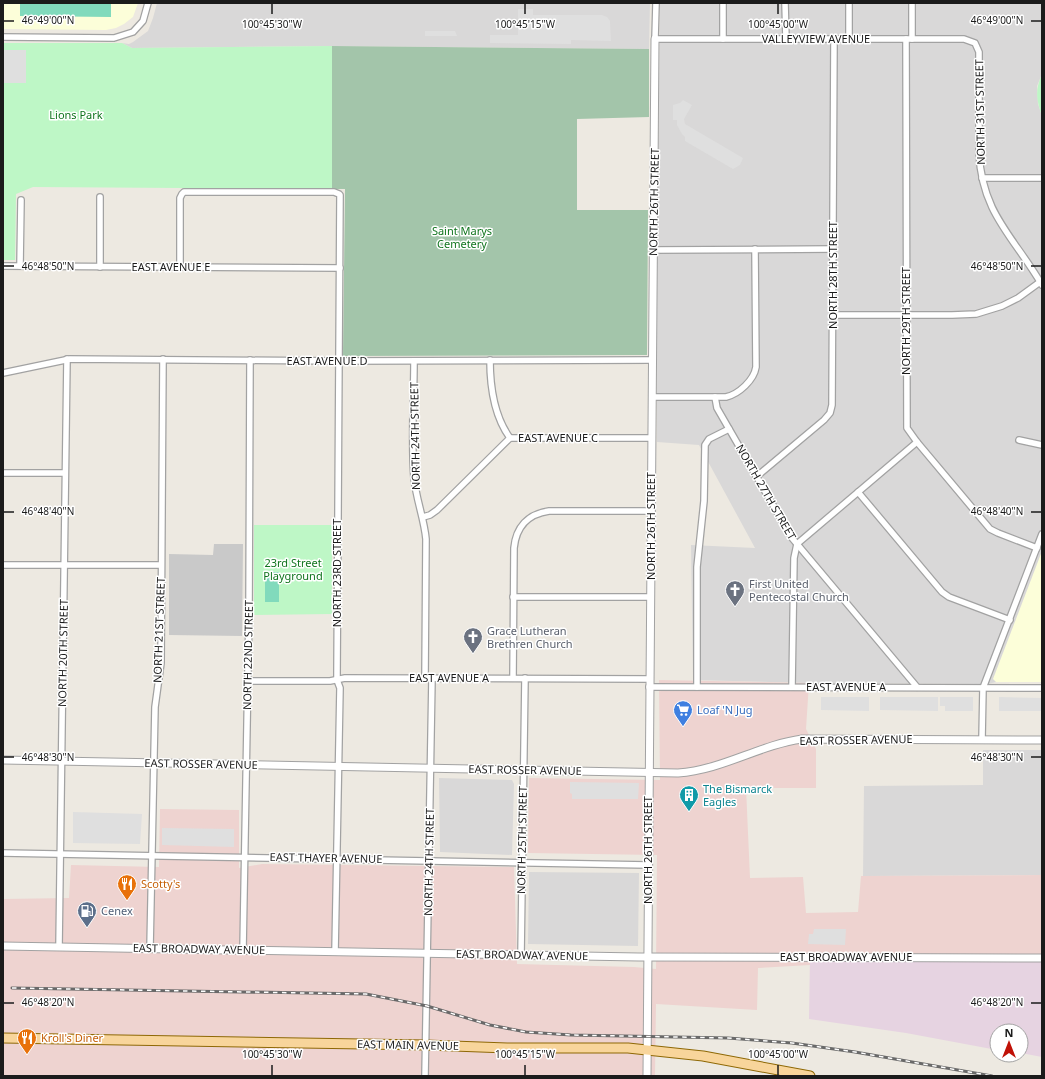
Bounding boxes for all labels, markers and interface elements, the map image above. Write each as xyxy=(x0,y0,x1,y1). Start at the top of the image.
text: 46°49'00"N xyxy=(22,13,74,27)
text: 46°49'00"N xyxy=(971,13,1023,27)
text: 100°45'30"W xyxy=(242,17,303,31)
text: 100°45'15"W xyxy=(495,17,556,31)
text: 100°45'00"W xyxy=(748,17,809,31)
street label: VALLEYVIEW AVENUE xyxy=(762,31,870,46)
street label: NORTH 31ST STREET xyxy=(971,59,988,165)
park label: Lions Park xyxy=(49,107,103,122)
street label: NORTH 26TH STREET xyxy=(645,148,662,256)
street label: NORTH 28TH STREET xyxy=(825,221,840,329)
park label: Saint Marys Cemetery xyxy=(432,223,492,251)
text: 46°48'50"N xyxy=(22,259,74,273)
street label: EAST AVENUE E xyxy=(132,259,210,274)
text: 46°48'50"N xyxy=(971,259,1023,273)
street label: NORTH 29TH STREET xyxy=(898,267,913,375)
street label: EAST AVENUE D xyxy=(287,353,367,368)
street label: NORTH 24TH STREET xyxy=(406,382,423,490)
street label: EAST AVENUE C xyxy=(518,430,598,445)
street label: NORTH 27TH STREET xyxy=(733,441,800,542)
street label: NORTH 26TH STREET xyxy=(643,472,658,580)
text: 46°48'40"N xyxy=(22,504,74,518)
text: 46°48'40"N xyxy=(971,504,1023,518)
street label: NORTH 23RD STREET xyxy=(329,519,344,627)
park label: 23rd Street Playground xyxy=(263,555,323,583)
place label: First United Pentecostal Church xyxy=(749,576,849,604)
street label: NORTH 21ST STREET xyxy=(149,577,168,683)
church icon: First United Pentecostal Church xyxy=(724,579,746,607)
street label: NORTH 20TH STREET xyxy=(54,599,71,707)
street label: NORTH 22ND STREET xyxy=(239,600,256,710)
place label: Grace Lutheran Brethren Church xyxy=(487,623,573,651)
church icon: Grace Lutheran Brethren Church xyxy=(462,626,484,654)
street label: EAST AVENUE A xyxy=(409,670,490,685)
street label: EAST AVENUE A xyxy=(806,679,887,694)
supermarket icon: Loaf 'N Jug xyxy=(672,699,694,727)
place label: Loaf 'N Jug xyxy=(697,702,753,717)
street label: EAST ROSSER AVENUE xyxy=(799,731,913,748)
text: 46°48'30"N xyxy=(22,750,74,764)
text: 46°48'30"N xyxy=(971,750,1023,764)
street label: EAST ROSSER AVENUE xyxy=(144,755,258,772)
street label: EAST ROSSER AVENUE xyxy=(468,761,582,778)
place label: The Bismarck Eagles xyxy=(703,781,772,809)
building icon: The Bismarck Eagles xyxy=(678,784,700,812)
street label: NORTH 25TH STREET xyxy=(513,786,530,894)
street label: NORTH 26TH STREET xyxy=(640,796,655,904)
street label: NORTH 24TH STREET xyxy=(420,808,437,916)
street label: EAST THAYER AVENUE xyxy=(270,849,382,866)
restaurant icon: Scotty's xyxy=(116,873,138,901)
place label: Scotty's xyxy=(141,876,180,891)
fuel station icon: Cenex xyxy=(76,900,98,928)
place label: Cenex xyxy=(101,903,133,918)
street label: EAST BROADWAY AVENUE xyxy=(133,940,265,957)
street label: EAST BROADWAY AVENUE xyxy=(456,946,588,963)
street label: EAST BROADWAY AVENUE xyxy=(780,949,912,964)
text: 46°48'20"N xyxy=(22,995,74,1009)
text: 46°48'20"N xyxy=(971,995,1023,1009)
north arrow xyxy=(989,1023,1029,1063)
text: N xyxy=(1005,1025,1013,1040)
restaurant icon: Kroll's Diner xyxy=(16,1027,38,1055)
place label: Kroll's Diner xyxy=(41,1030,104,1045)
street label: EAST MAIN AVENUE xyxy=(357,1036,459,1053)
text: 100°45'30"W xyxy=(242,1047,303,1061)
text: 100°45'15"W xyxy=(495,1047,556,1061)
text: 100°45'00"W xyxy=(748,1047,809,1061)

